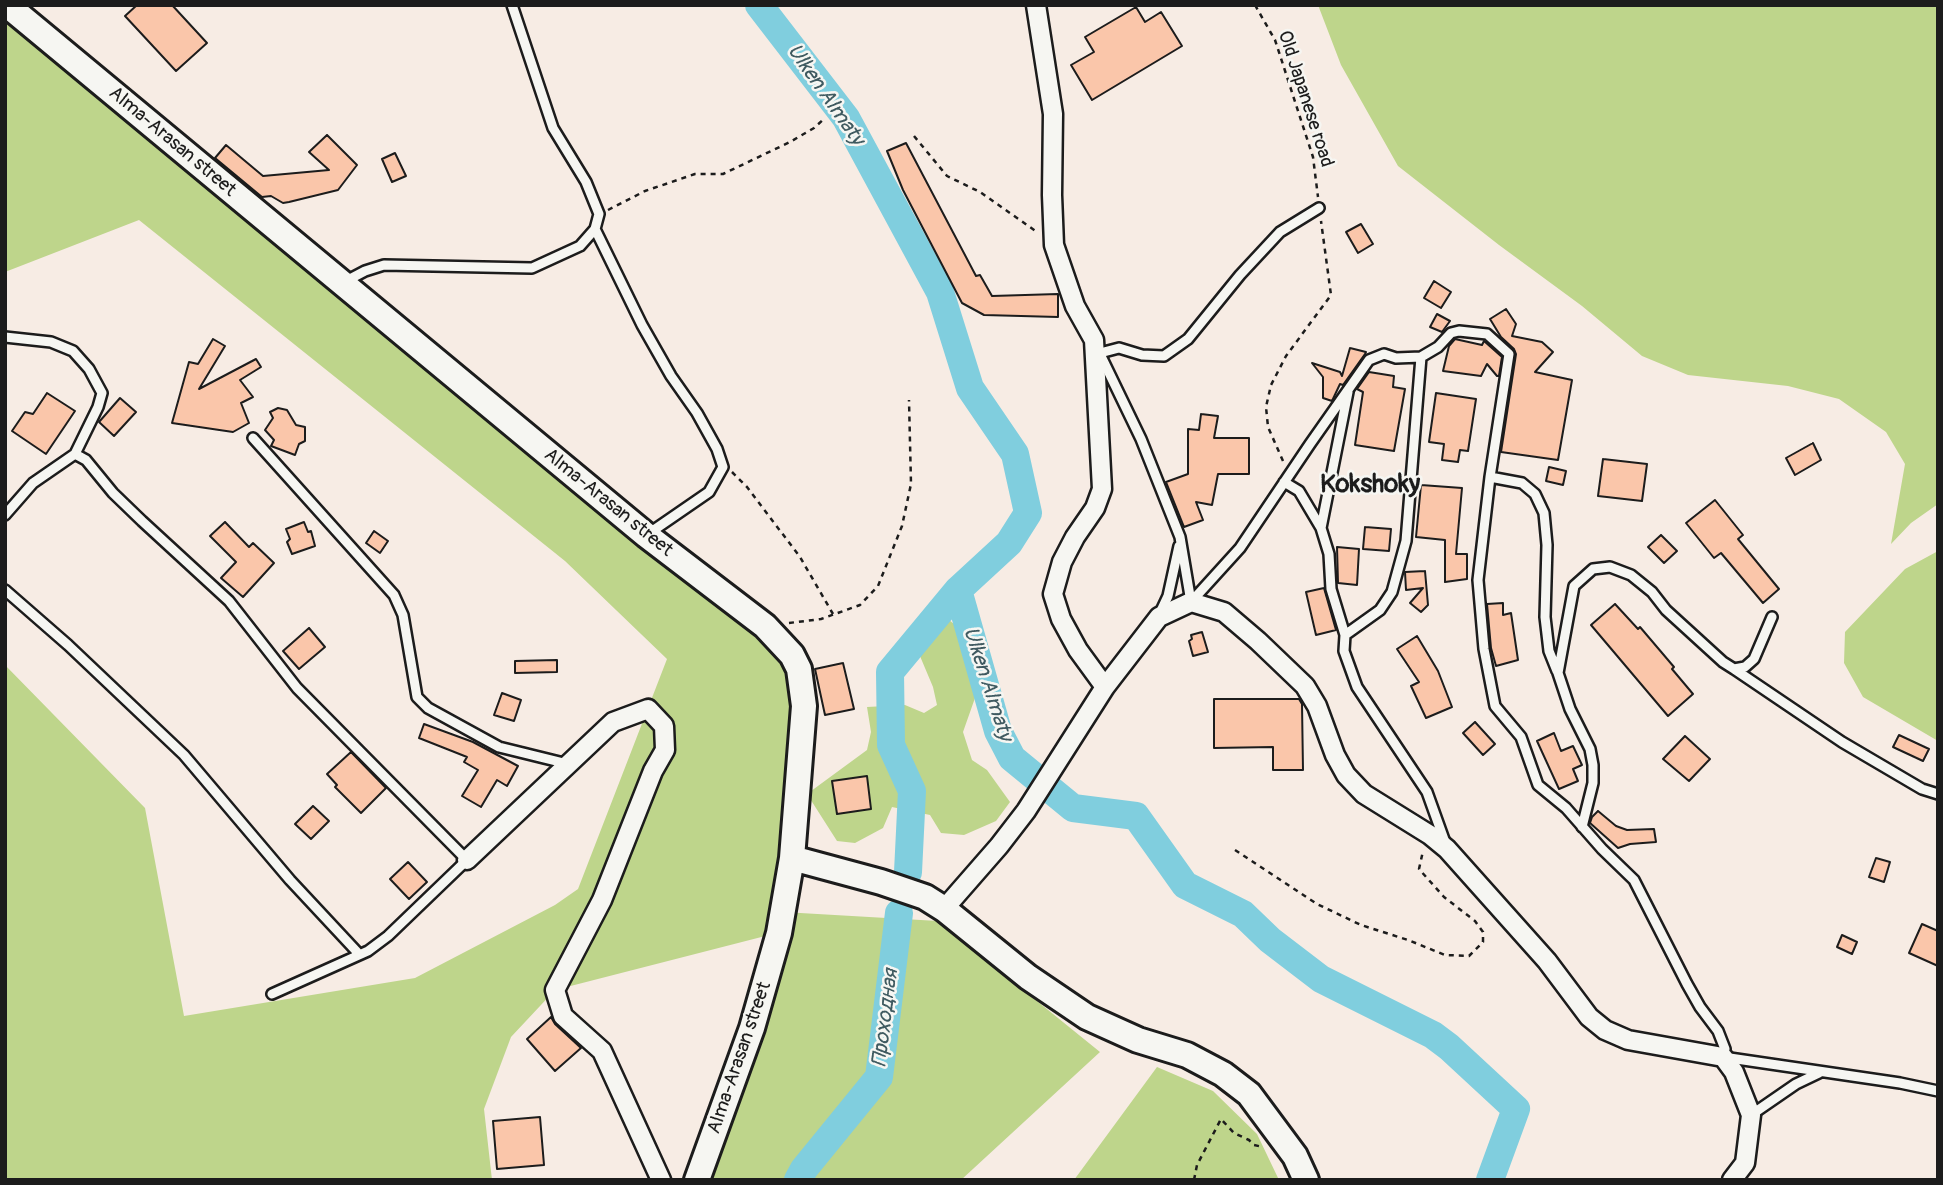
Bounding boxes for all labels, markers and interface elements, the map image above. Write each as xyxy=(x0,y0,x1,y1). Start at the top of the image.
street label: Old Japanese road xyxy=(1272,28,1338,170)
water label: Ulken Almaty xyxy=(781,39,869,151)
street label: Alma-Arasan street xyxy=(104,82,240,202)
street label: Alma-Arasan street xyxy=(539,444,677,562)
district label: Kokshoky xyxy=(1320,469,1420,501)
water label: Ulken Almaty xyxy=(957,624,1017,744)
water label: Проходная xyxy=(868,968,904,1068)
street label: Alma-Arasan street xyxy=(703,979,777,1137)

